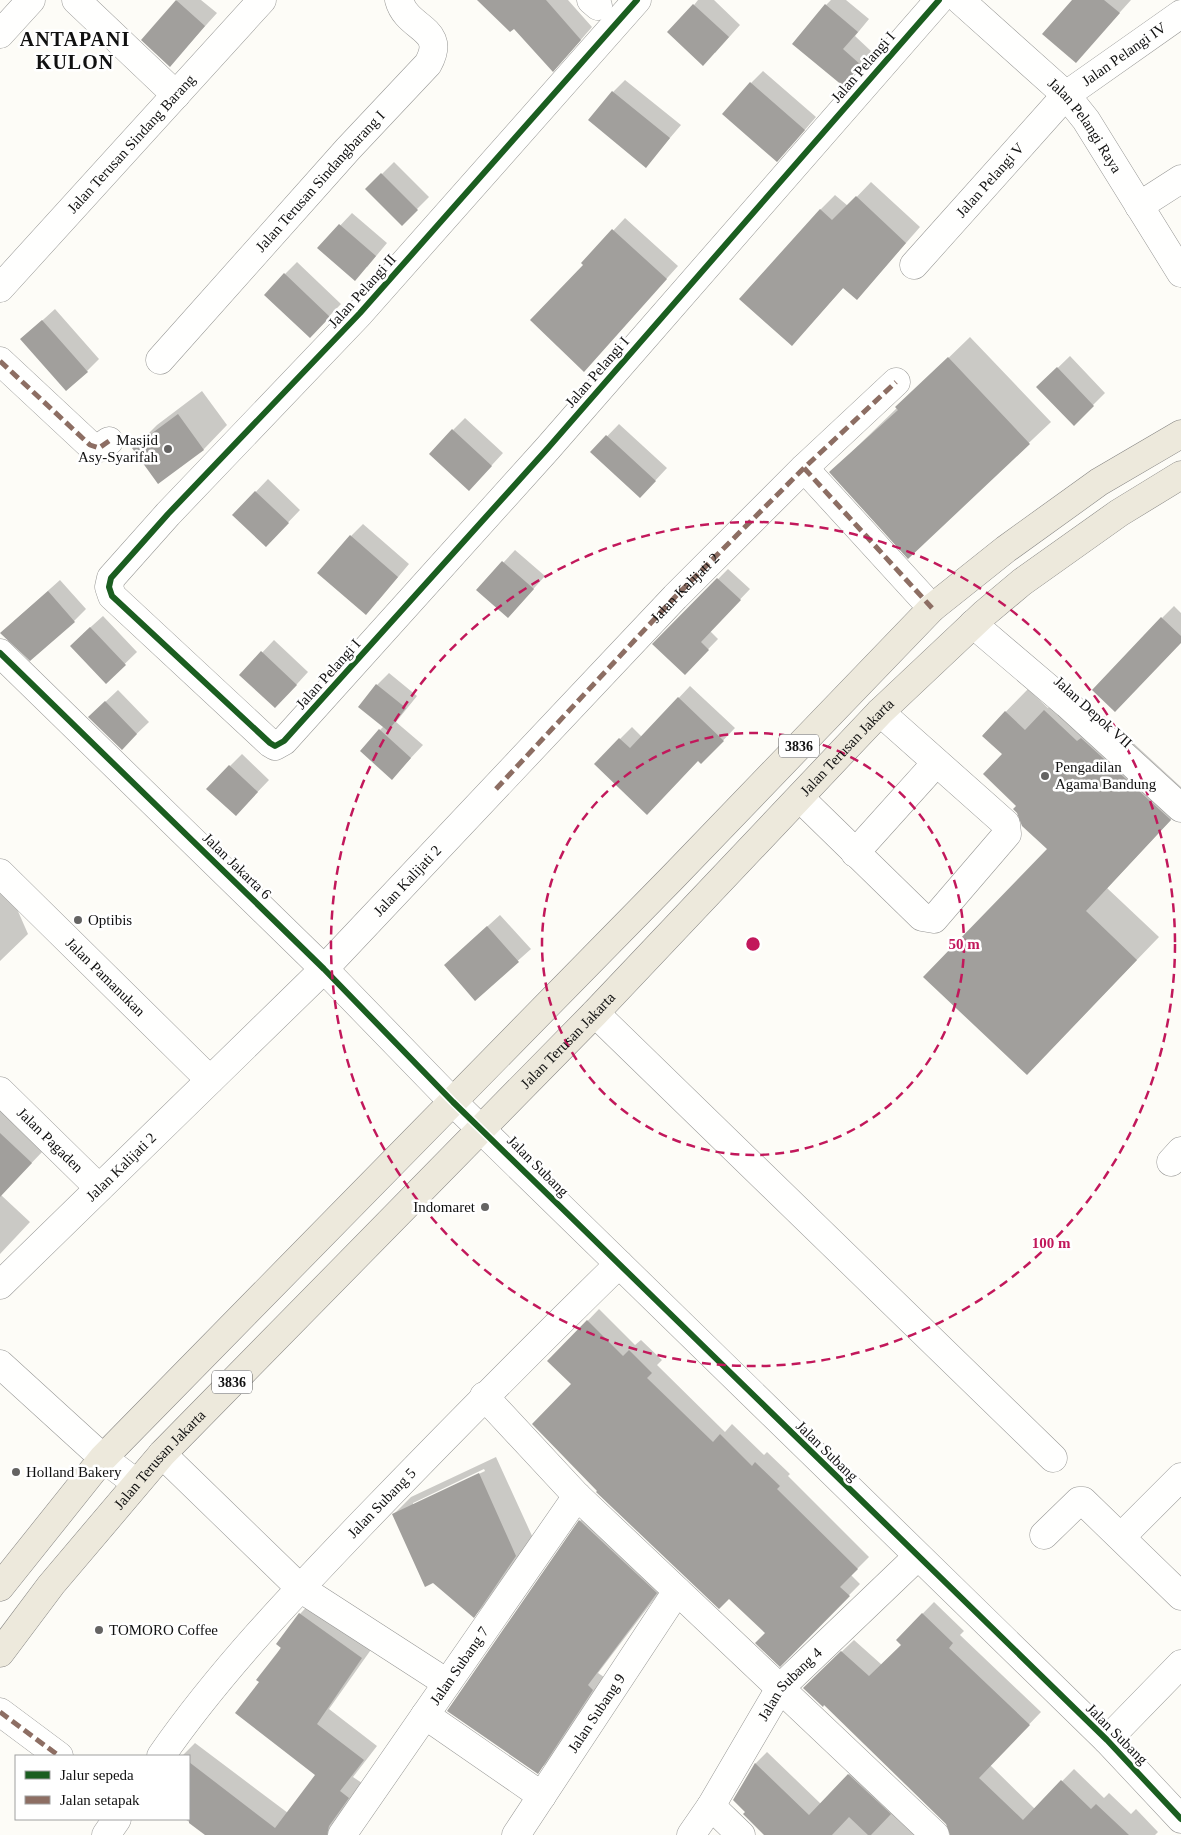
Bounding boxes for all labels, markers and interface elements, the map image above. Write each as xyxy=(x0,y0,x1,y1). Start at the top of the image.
street label: Jalan Pelangi IV xyxy=(1079,19,1169,89)
district label: ANTAPANI KULON xyxy=(20,28,130,73)
street label: Jalan Pelangi I xyxy=(828,28,898,106)
street label: Jalan Terusan Sindang Barang xyxy=(64,71,199,216)
street label: Jalan Pelangi Raya xyxy=(1045,75,1125,176)
street label: Jalan Terusan Sindangbarang I xyxy=(252,107,388,255)
street label: Jalan Pelangi V xyxy=(953,140,1027,220)
street label: Jalan Pelangi II xyxy=(325,251,399,331)
street label: Jalan Pelangi I xyxy=(562,333,632,411)
place label: Masjid Asy-Syarifah xyxy=(78,432,158,465)
marker: Masjid Asy-Syarifah xyxy=(162,443,174,455)
street label: Jalan Kalijati 2 xyxy=(647,550,722,626)
street label: Jalan Pelangi I xyxy=(293,636,363,712)
street label: Jalan Depok VII xyxy=(1051,673,1135,751)
street label: Jalan Terusan Jakarta xyxy=(797,695,897,799)
road number: 3836 xyxy=(779,734,819,758)
place label: Pengadilan Agama Bandung xyxy=(1055,759,1157,792)
marker: Pengadilan Agama Bandung xyxy=(1039,770,1051,782)
street label: Jalan Jakarta 6 xyxy=(200,830,275,903)
street label: Jalan Kalijati 2 xyxy=(370,842,444,919)
place label: Optibis xyxy=(88,912,132,928)
marker: Optibis xyxy=(72,914,84,926)
street label: Jalan Pamanukan xyxy=(63,934,149,1020)
centre of rings xyxy=(744,935,762,953)
text: 50 m xyxy=(948,936,980,952)
street label: Jalan Terusan Jakarta xyxy=(517,989,618,1092)
street label: Jalan Pagaden xyxy=(14,1104,86,1176)
street label: Jalan Kalijati 2 xyxy=(83,1130,159,1204)
street label: Jalan Subang xyxy=(504,1132,572,1200)
place label: Indomaret xyxy=(413,1199,476,1215)
marker: Indomaret xyxy=(479,1201,491,1213)
text: 100 m xyxy=(1032,1235,1071,1251)
road number: 3836 xyxy=(212,1370,252,1394)
street label: Jalan Terusan Jakarta xyxy=(111,1407,209,1512)
street label: Jalan Subang xyxy=(793,1418,862,1485)
place label: Holland Bakery xyxy=(26,1464,122,1480)
street label: Jalan Subang 5 xyxy=(344,1465,419,1541)
marker: Holland Bakery xyxy=(10,1466,22,1478)
place label: TOMORO Coffee xyxy=(109,1622,218,1638)
street label: Jalan Subang 7 xyxy=(427,1623,492,1708)
marker: TOMORO Coffee xyxy=(93,1624,105,1636)
street label: Jalan Subang 4 xyxy=(755,1644,825,1723)
street label: Jalan Subang 9 xyxy=(565,1671,628,1755)
street label: Jalan Subang xyxy=(1083,1700,1151,1768)
legend xyxy=(15,1755,190,1820)
text: Jalur sepeda xyxy=(60,1767,134,1783)
text: Jalan setapak xyxy=(60,1792,140,1808)

